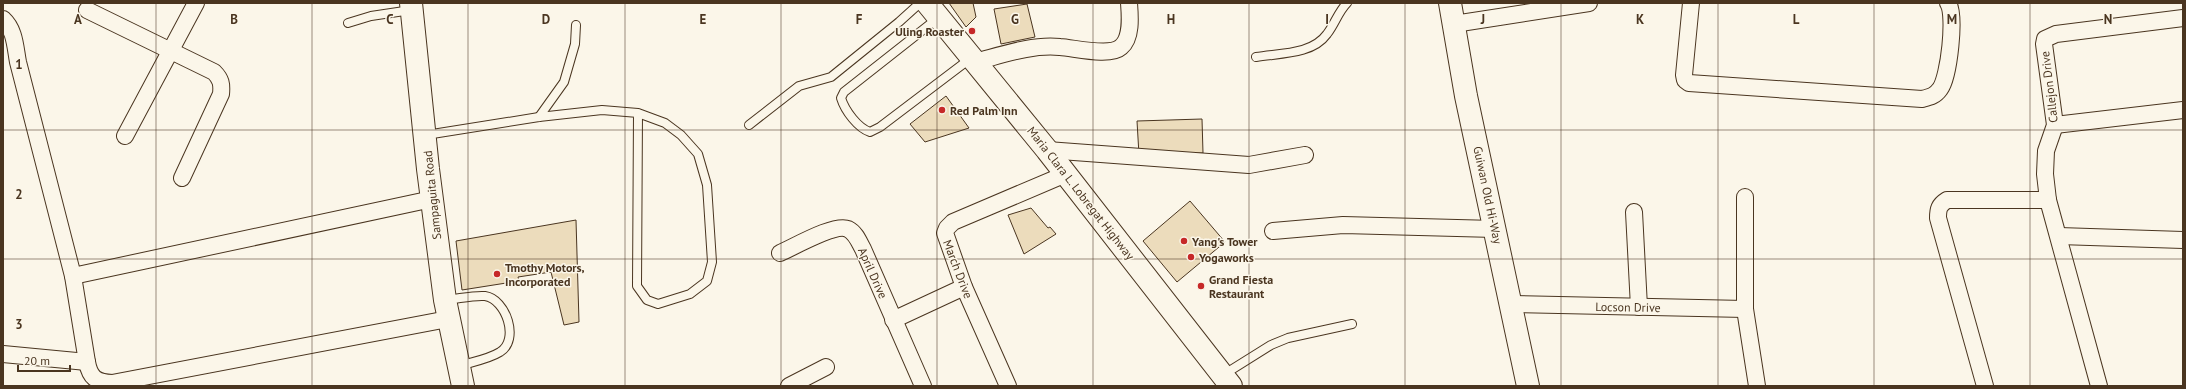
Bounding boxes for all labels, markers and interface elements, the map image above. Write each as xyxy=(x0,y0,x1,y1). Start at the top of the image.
text: A xyxy=(74,11,82,28)
text: B xyxy=(230,11,238,28)
text: C xyxy=(386,11,394,28)
text: D xyxy=(542,11,550,28)
text: E xyxy=(700,11,707,28)
text: F xyxy=(856,11,863,28)
text: G xyxy=(1011,11,1019,28)
text: H xyxy=(1167,11,1175,28)
text: I xyxy=(1325,11,1329,28)
text: J xyxy=(1480,11,1485,28)
text: K xyxy=(1636,11,1644,28)
text: L xyxy=(1793,11,1800,28)
text: M xyxy=(1947,11,1957,28)
text: N xyxy=(2104,11,2112,28)
place label: Uling Roaster xyxy=(895,24,965,39)
marker: Uling Roaster xyxy=(967,26,977,36)
street label: Callejon Drive xyxy=(2037,50,2061,124)
text: 1 xyxy=(15,56,23,73)
place label: Red Palm Inn xyxy=(950,103,1017,118)
marker: Red Palm Inn xyxy=(937,105,947,115)
street label: Maria Clara L. Lobregat Highway xyxy=(1024,123,1138,263)
street label: Guiwan Old Hi-Way xyxy=(1470,145,1506,246)
street label: Sampaguita Road xyxy=(420,150,444,240)
text: 2 xyxy=(15,186,23,203)
place label: Yang's Tower xyxy=(1191,234,1258,249)
marker: Yang's Tower xyxy=(1179,236,1189,246)
street label: March Drive xyxy=(940,238,976,300)
street label: April Drive xyxy=(855,245,891,301)
place label: Yogaworks xyxy=(1198,250,1254,265)
marker: Yogaworks xyxy=(1186,252,1196,262)
place label: Tmothy Motors, Incorporated xyxy=(505,260,585,289)
marker: Tmothy Motors, Incorporated xyxy=(492,269,502,279)
place label: Grand Fiesta Restaurant xyxy=(1209,272,1273,301)
marker: Grand Fiesta Restaurant xyxy=(1196,281,1206,291)
street label: Locson Drive xyxy=(1595,299,1661,315)
text: 3 xyxy=(15,316,23,333)
scale bar xyxy=(18,347,70,373)
text: 20 m xyxy=(24,353,50,368)

